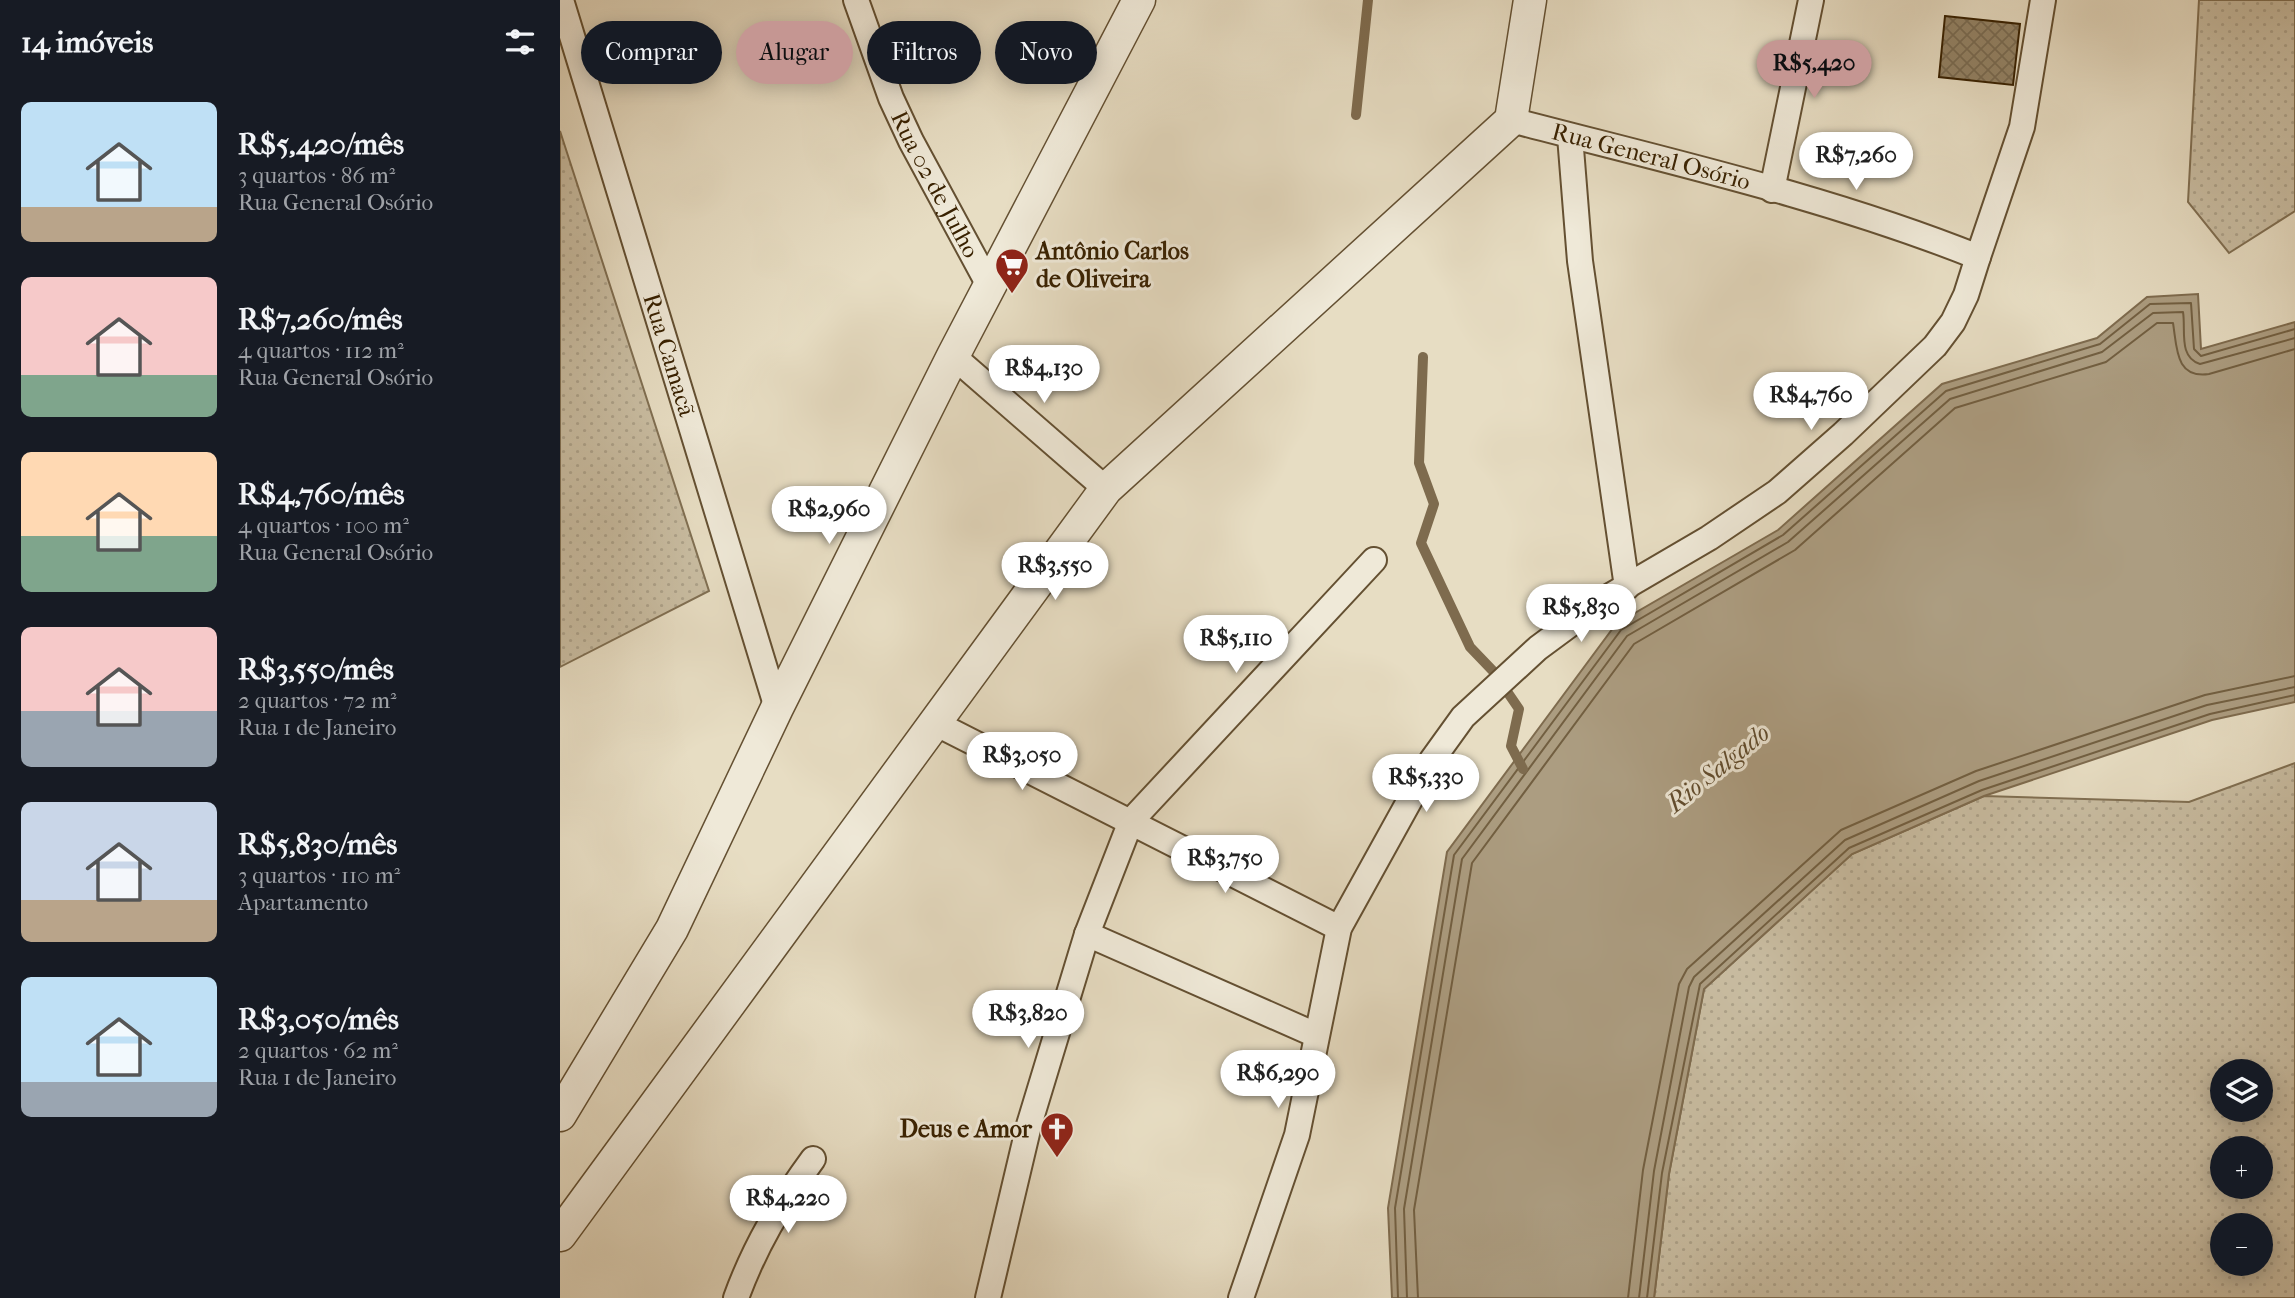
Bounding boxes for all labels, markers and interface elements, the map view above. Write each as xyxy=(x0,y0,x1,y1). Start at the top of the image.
chip: Comprar xyxy=(581,21,722,84)
chip: Alugar xyxy=(736,21,853,84)
chip: Filtros xyxy=(867,21,981,84)
chip: Novo xyxy=(995,21,1097,84)
icon: filters xyxy=(501,23,539,61)
text: 14 imóveis xyxy=(21,25,153,60)
pin: R$5,420 xyxy=(1749,41,1879,100)
text: R$5,420 xyxy=(1773,49,1855,76)
street label: Rua 02 de Julho xyxy=(885,106,985,263)
street label: Rua General Osório xyxy=(1549,117,1754,196)
text: R$5,420/mês xyxy=(238,127,404,162)
icon: home xyxy=(77,130,161,214)
pin: R$7,260 xyxy=(1791,132,1921,192)
text: R$7,260 xyxy=(1815,141,1897,168)
text: 3 quartos · 86 m² xyxy=(238,162,395,189)
text: Rua General Osório xyxy=(238,189,433,216)
place label: Antônio Carlos de Oliveira xyxy=(1034,237,1189,293)
supermarket icon: Antônio Carlos de Oliveira xyxy=(993,246,1031,295)
street label: Rua Camacã xyxy=(637,290,701,421)
text: R$7,260/mês xyxy=(238,302,403,337)
icon: home xyxy=(77,305,161,389)
text: 4 quartos · 112 m² xyxy=(238,337,404,364)
pin: R$4,130 xyxy=(979,346,1109,405)
text: R$4,130 xyxy=(1005,354,1083,381)
text: Rua General Osório xyxy=(238,364,433,391)
pin: R$4,760 xyxy=(1746,372,1876,432)
text: R$4,760 xyxy=(1769,381,1853,408)
text: R$4,760/mês xyxy=(238,477,405,512)
icon: home xyxy=(77,480,161,564)
pin: R$2,960 xyxy=(764,486,894,546)
text: R$2,960 xyxy=(788,495,870,522)
text: 4 quartos · 100 m² xyxy=(238,512,409,539)
text: Rua General Osório xyxy=(238,539,433,566)
pin: R$3,550 xyxy=(990,542,1120,602)
text: R$3,550 xyxy=(1018,551,1092,578)
pin: R$5,830 xyxy=(1516,584,1646,644)
text: R$5,830 xyxy=(1542,593,1620,620)
pin: R$5,110 xyxy=(1171,616,1301,675)
text: R$5,110 xyxy=(1200,624,1273,651)
text: R$3,550/mês xyxy=(238,652,394,687)
icon: home xyxy=(77,655,161,739)
text: 2 quartos · 72 m² xyxy=(238,687,397,714)
text: Rua 1 de Janeiro xyxy=(238,714,396,741)
water label: Rio Salgado xyxy=(1659,717,1776,820)
pin: R$3,050 xyxy=(957,732,1087,792)
text: R$3,050 xyxy=(983,741,1061,768)
pin: R$5,330 xyxy=(1361,754,1491,814)
text: R$5,330 xyxy=(1388,763,1464,790)
text: R$5,830/mês xyxy=(238,827,397,862)
icon: home xyxy=(77,830,161,914)
pin: R$3,750 xyxy=(1160,836,1290,895)
text: R$3,750 xyxy=(1187,844,1263,871)
text: 3 quartos · 110 m² xyxy=(238,862,400,889)
text: Apartamento xyxy=(238,889,368,916)
pin: R$3,820 xyxy=(963,990,1093,1050)
text: R$3,820 xyxy=(988,999,1068,1026)
text: R$3,050/mês xyxy=(238,1002,399,1037)
icon: home xyxy=(77,1005,161,1089)
text: 2 quartos · 62 m² xyxy=(238,1037,398,1064)
pin: R$6,290 xyxy=(1213,1050,1343,1110)
text: R$6,290 xyxy=(1236,1059,1320,1086)
map controls xyxy=(2210,1059,2273,1276)
button: layers xyxy=(2210,1059,2273,1122)
text: Rua 1 de Janeiro xyxy=(238,1064,396,1091)
church icon: Deus e Amor xyxy=(1038,1110,1076,1159)
place label: Deus e Amor xyxy=(900,1115,1033,1143)
button: + xyxy=(2210,1136,2273,1199)
pin: R$4,220 xyxy=(723,1176,853,1235)
text: R$4,220 xyxy=(746,1184,830,1211)
button: − xyxy=(2210,1213,2273,1276)

